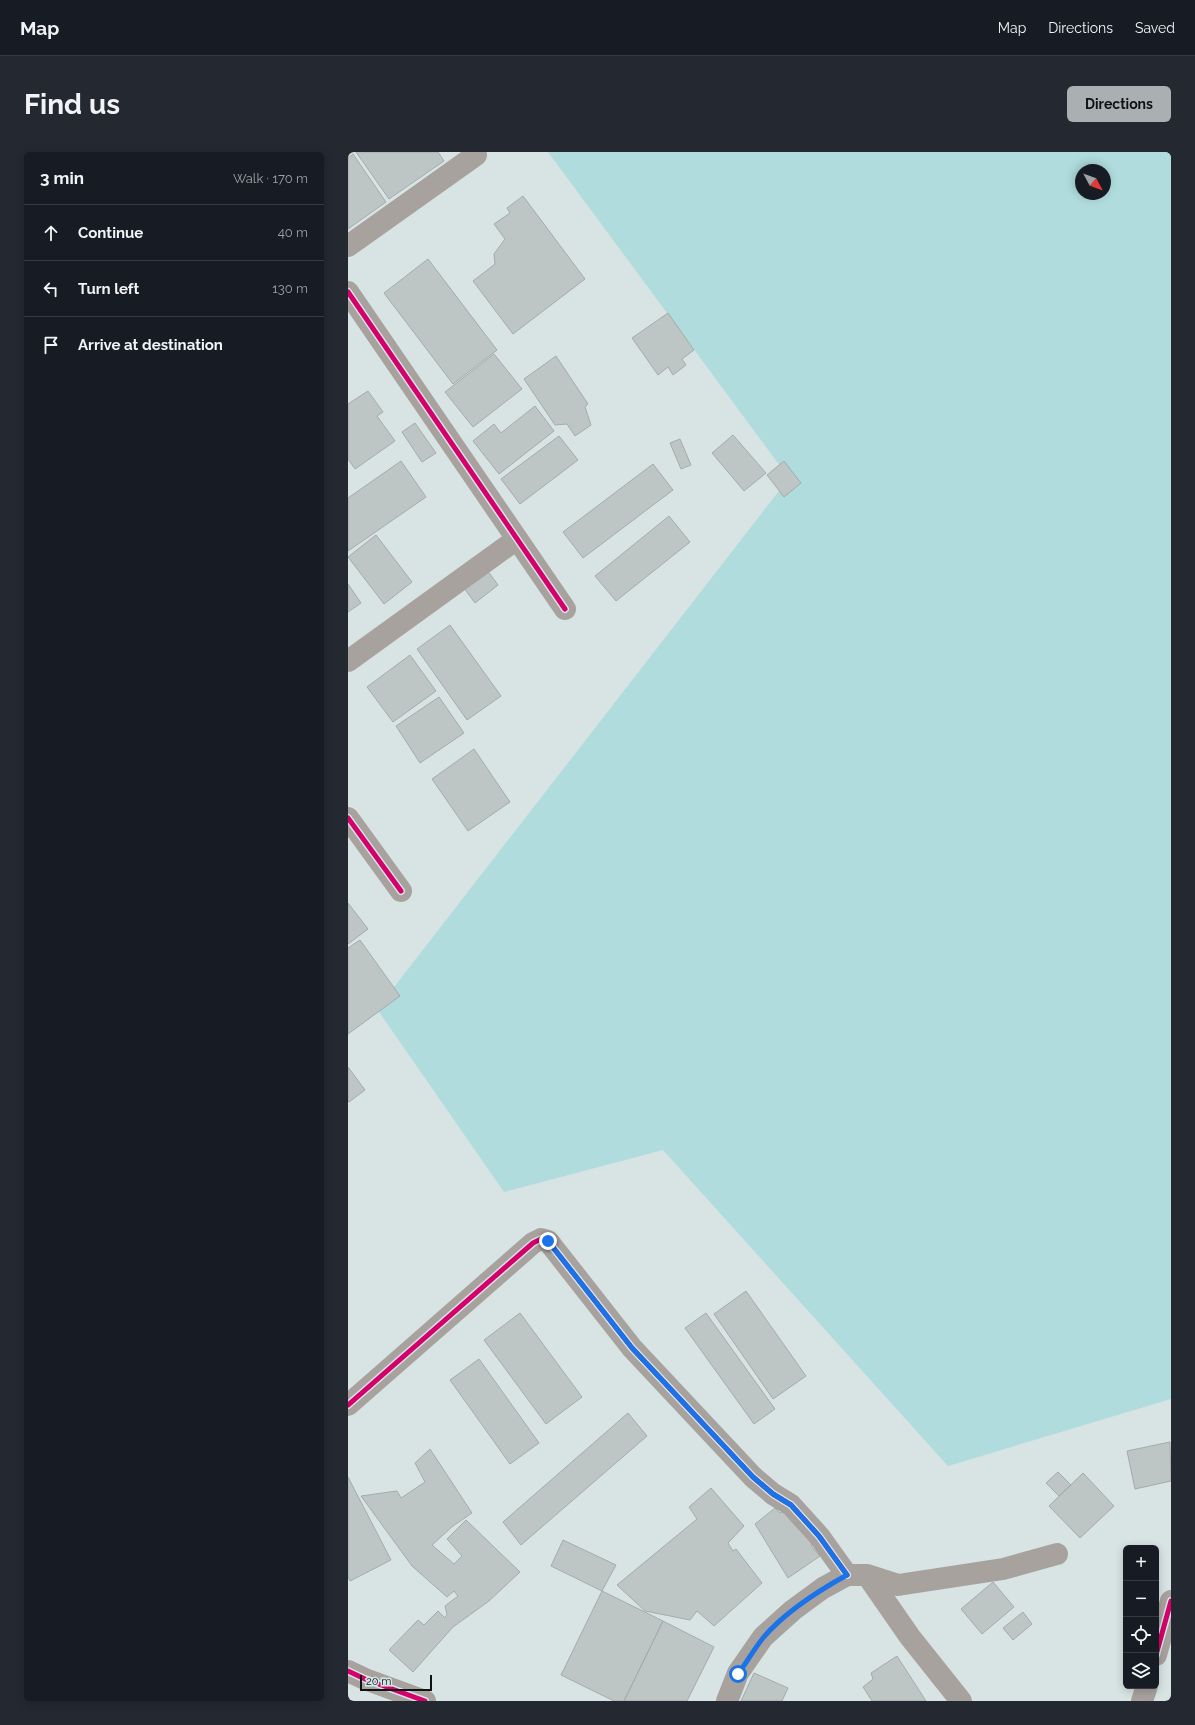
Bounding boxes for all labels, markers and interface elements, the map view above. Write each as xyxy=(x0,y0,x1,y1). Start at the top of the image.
text: Map xyxy=(20,17,59,39)
text: Map xyxy=(998,20,1026,36)
text: Directions xyxy=(1048,20,1113,36)
text: Saved xyxy=(1135,20,1175,36)
button: Directions xyxy=(1067,86,1171,122)
text: Find us xyxy=(24,88,120,121)
north arrow xyxy=(1075,164,1111,200)
text: 3 min xyxy=(40,168,84,188)
text: Walk · 170 m xyxy=(233,171,308,186)
icon: ahead xyxy=(40,222,62,244)
text: Continue xyxy=(78,224,143,242)
text: 40 m xyxy=(278,225,308,240)
icon: left xyxy=(40,278,62,300)
text: Turn left xyxy=(78,280,139,298)
text: 130 m xyxy=(272,281,308,296)
icon: arrive xyxy=(40,334,62,356)
text: Arrive at destination xyxy=(78,336,223,354)
route end xyxy=(539,1232,557,1250)
map controls xyxy=(1123,1545,1159,1689)
button: + xyxy=(1123,1545,1159,1581)
button: − xyxy=(1123,1581,1159,1617)
button: locate xyxy=(1123,1617,1159,1653)
button: layers xyxy=(1123,1653,1159,1689)
route start xyxy=(729,1665,747,1683)
scale bar xyxy=(360,1673,432,1692)
text: 20 m xyxy=(366,1675,391,1688)

